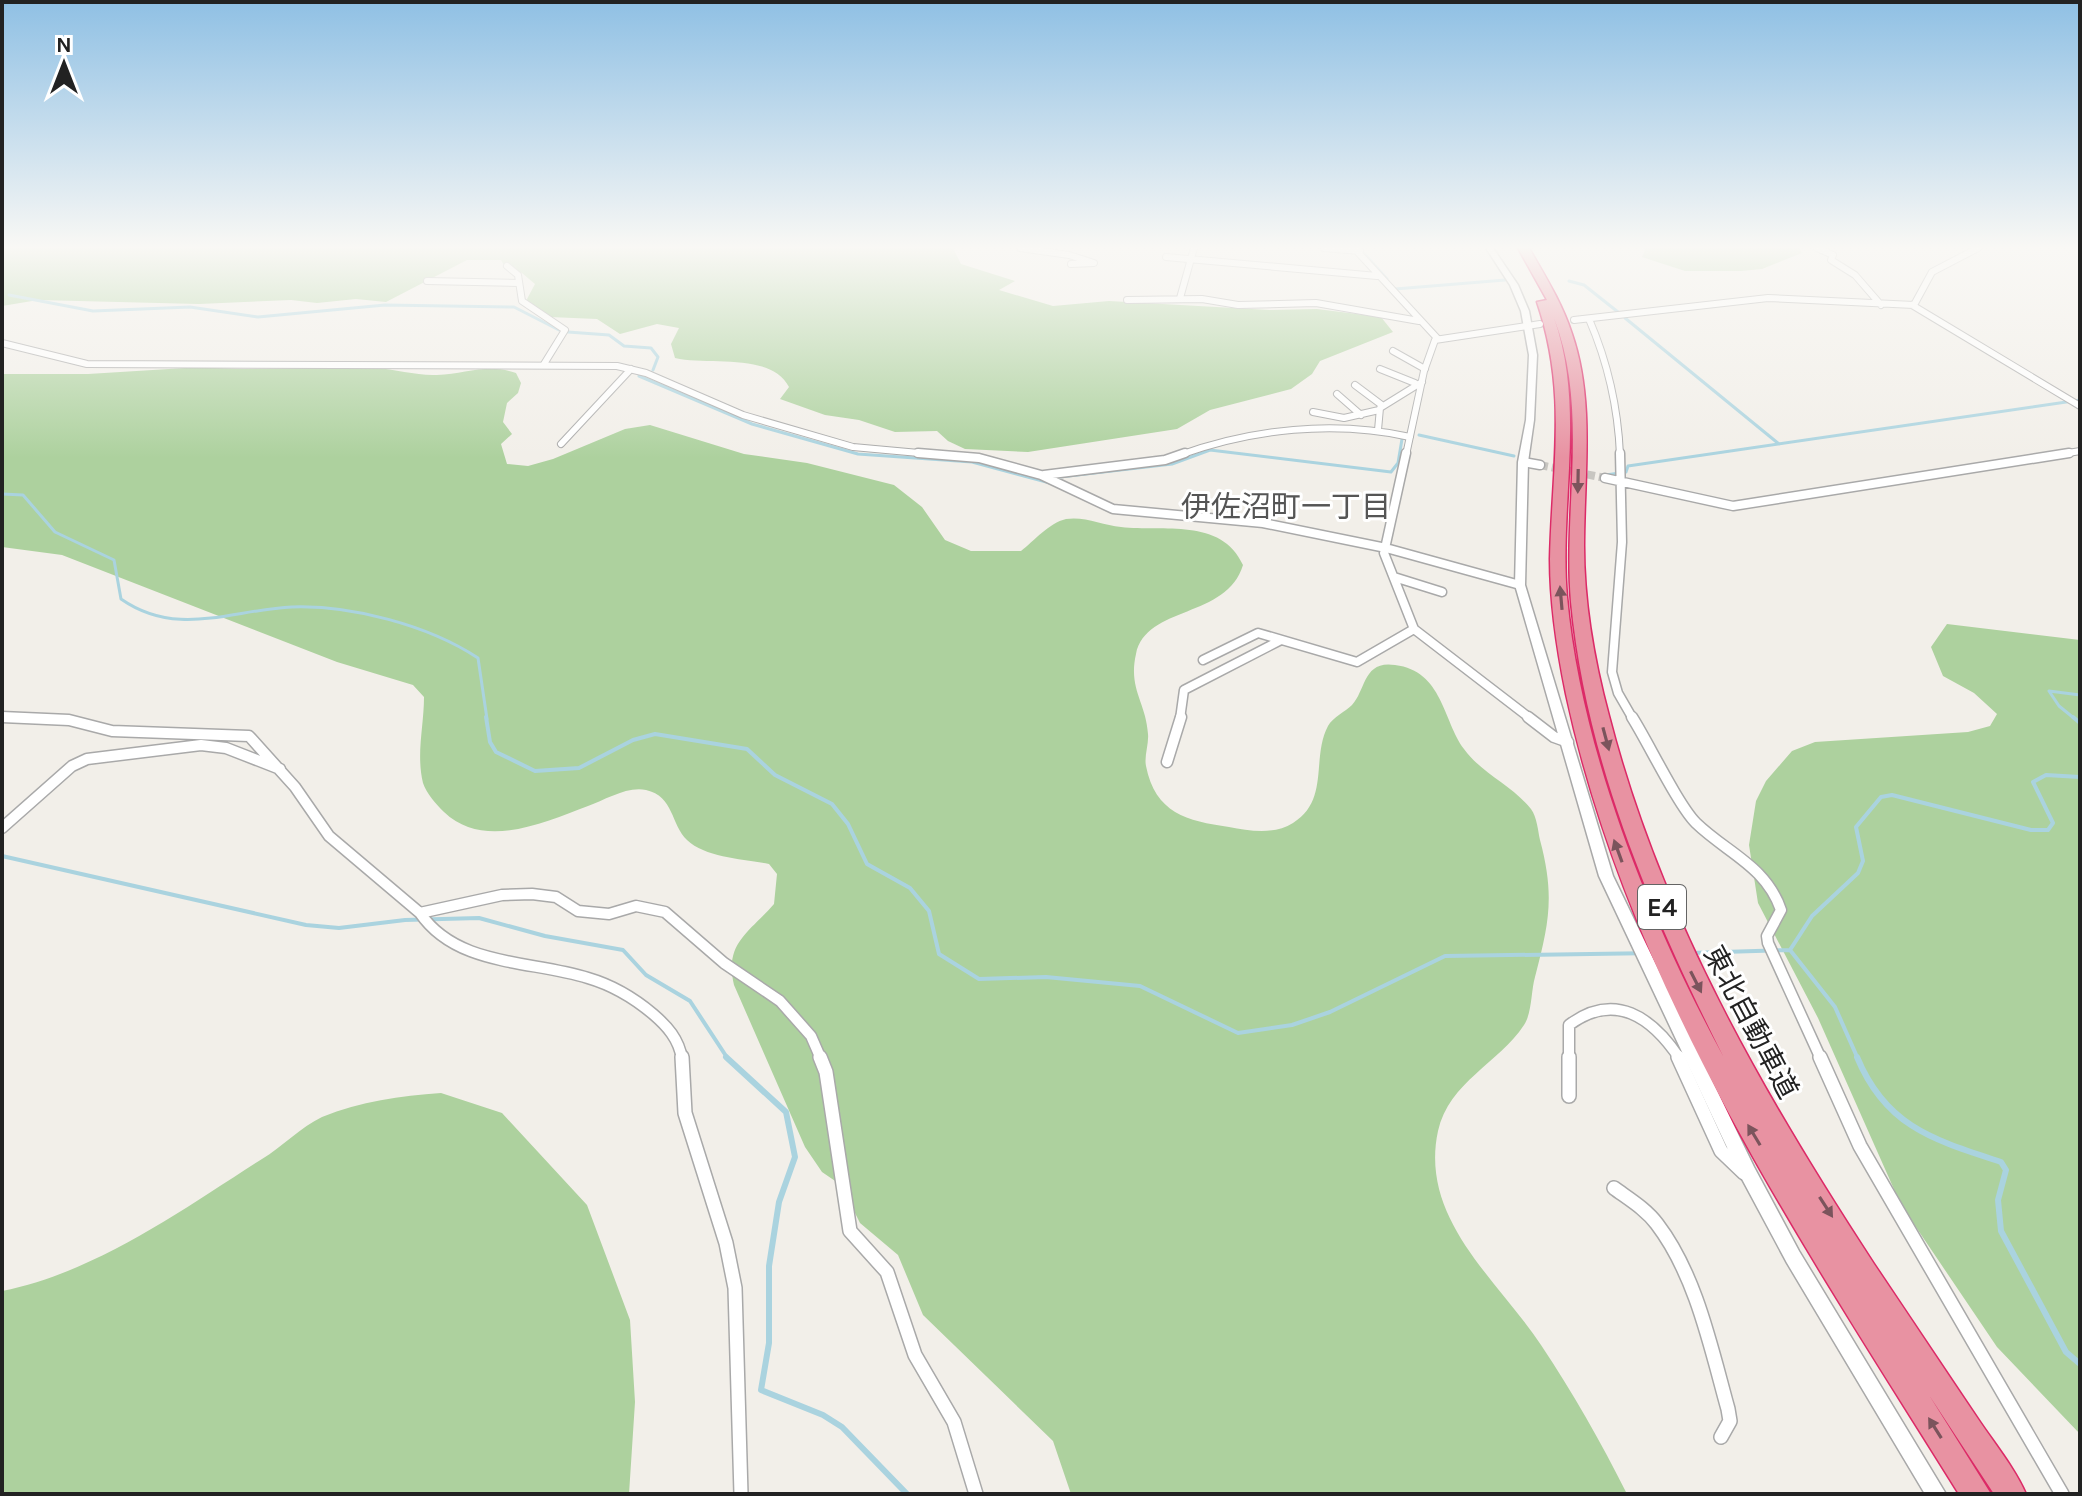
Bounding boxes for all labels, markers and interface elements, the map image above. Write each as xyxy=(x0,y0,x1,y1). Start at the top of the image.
north arrow xyxy=(24,24,104,104)
text: N xyxy=(56,32,72,58)
one-way arrow xyxy=(1572,469,1585,494)
district label: 伊佐沼町一丁目 xyxy=(1181,489,1391,525)
one-way arrow xyxy=(1555,585,1568,610)
one-way arrow xyxy=(1600,727,1613,751)
one-way arrow xyxy=(1611,839,1624,863)
road number: E4 xyxy=(1638,885,1686,929)
street label: 東北自動車道 xyxy=(1697,940,1805,1104)
one-way arrow xyxy=(1689,971,1702,994)
one-way arrow xyxy=(1748,1124,1762,1146)
one-way arrow xyxy=(1818,1196,1832,1218)
one-way arrow xyxy=(1928,1417,1942,1439)

